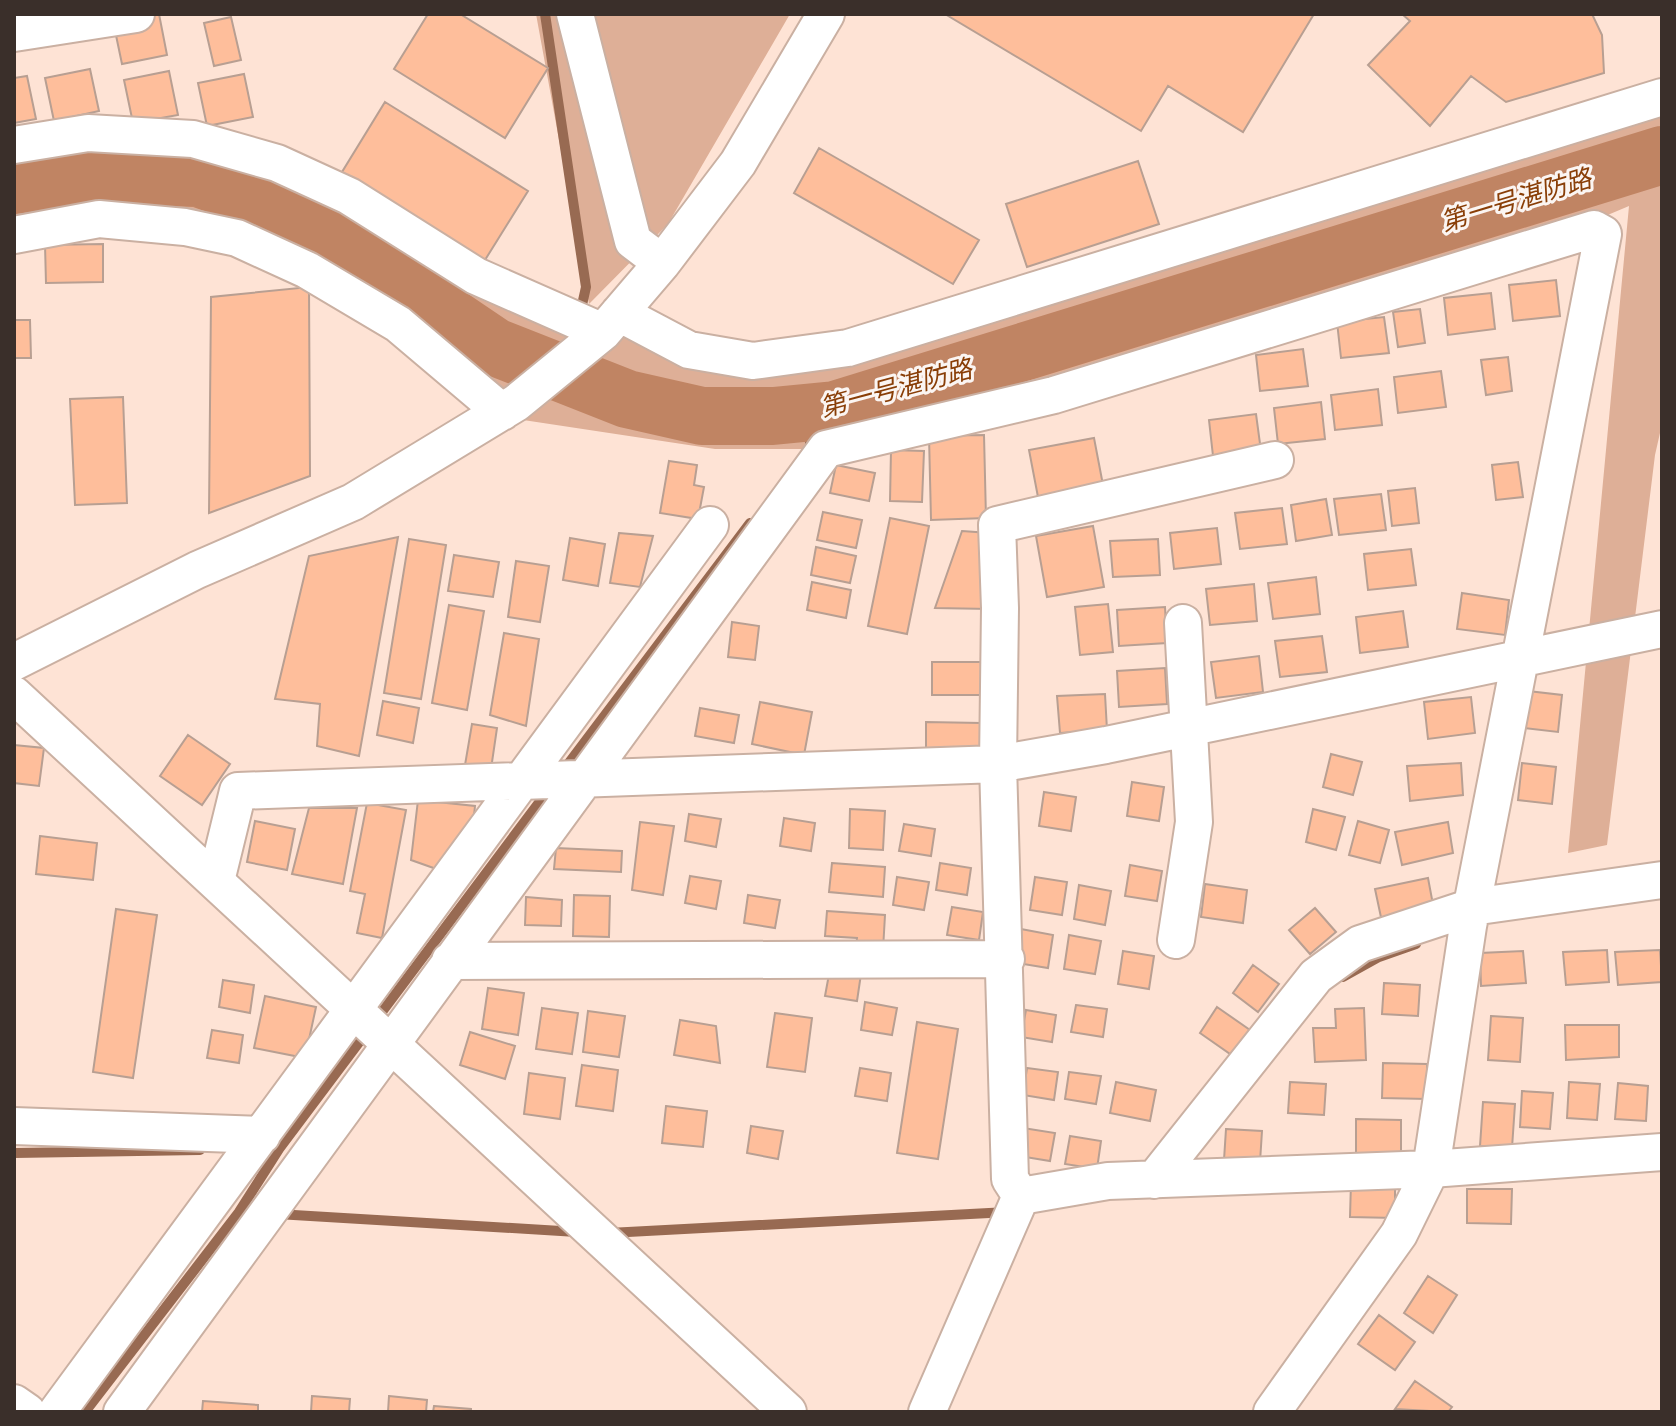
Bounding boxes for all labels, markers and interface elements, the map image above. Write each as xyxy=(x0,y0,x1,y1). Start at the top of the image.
water label: 第一号湛防路 xyxy=(1436,160,1597,238)
water label: 第一号湛防路 xyxy=(816,351,977,424)

